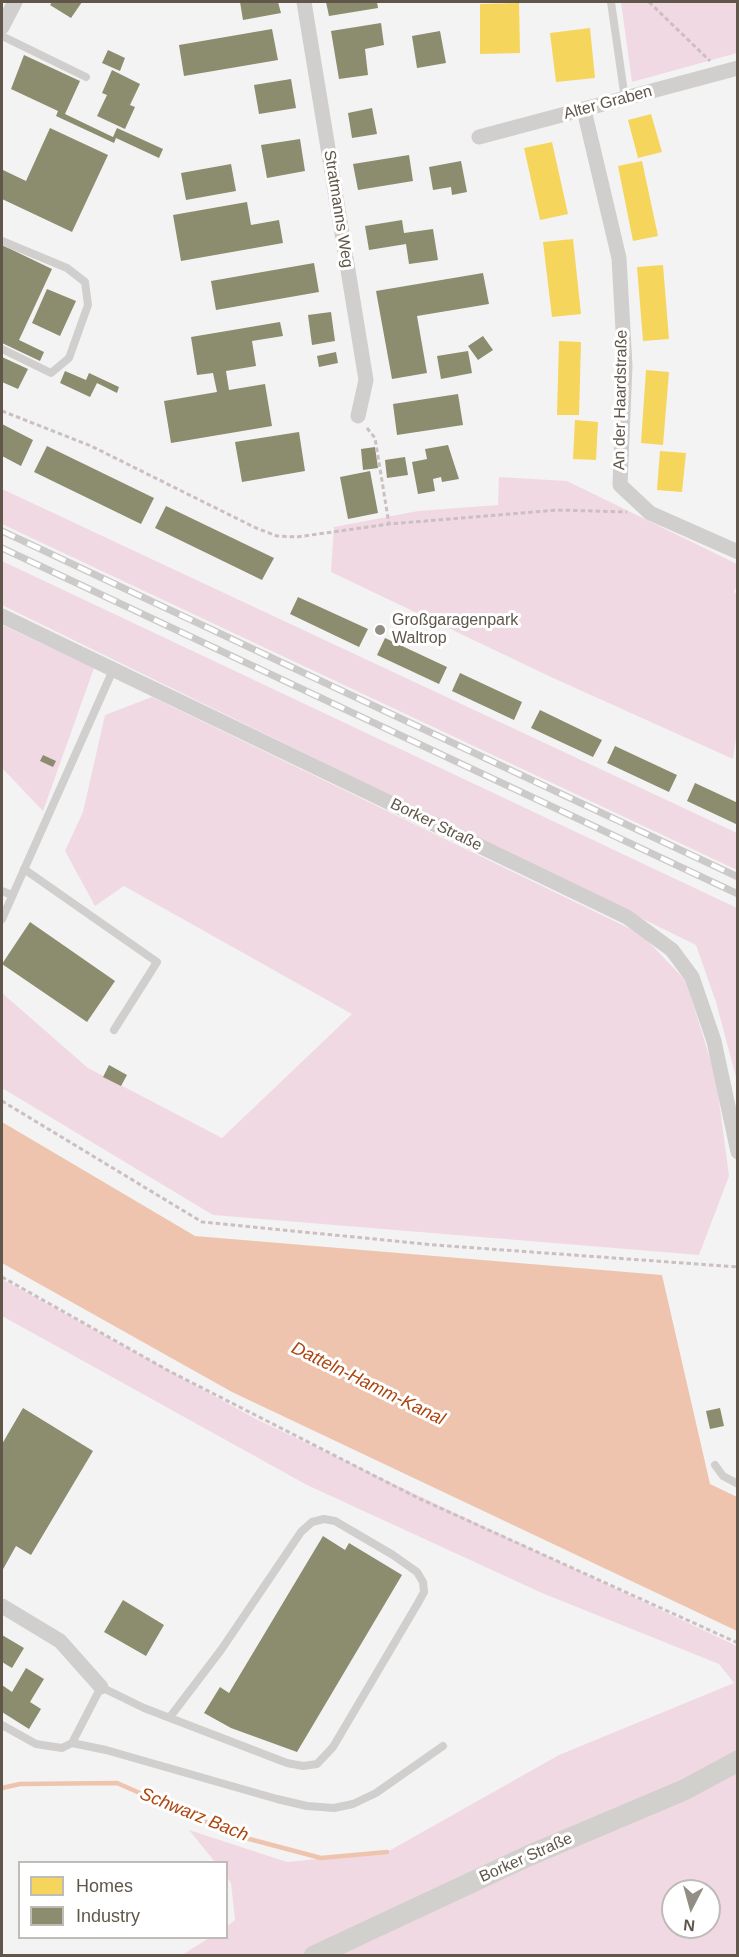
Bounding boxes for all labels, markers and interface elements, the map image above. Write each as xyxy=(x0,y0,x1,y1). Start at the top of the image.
street label: Alter Graben xyxy=(562,82,654,124)
street label: Stratmanns Weg xyxy=(319,149,357,269)
street label: An der Haardstraße xyxy=(610,330,632,470)
place label: Großgaragenpark Waltrop xyxy=(392,611,518,649)
marker: Großgaragenpark Waltrop xyxy=(373,623,387,637)
street label: Borker Straße xyxy=(387,795,485,855)
water label: Datteln-Hamm-Kanal xyxy=(288,1337,448,1431)
water label: Schwarz Bach xyxy=(137,1783,251,1847)
street label: Borker Straße xyxy=(477,1829,575,1887)
legend xyxy=(18,1861,228,1939)
text: Homes xyxy=(76,1876,133,1896)
north arrow xyxy=(661,1879,721,1939)
text: Industry xyxy=(76,1906,140,1926)
text: N xyxy=(683,1916,696,1934)

